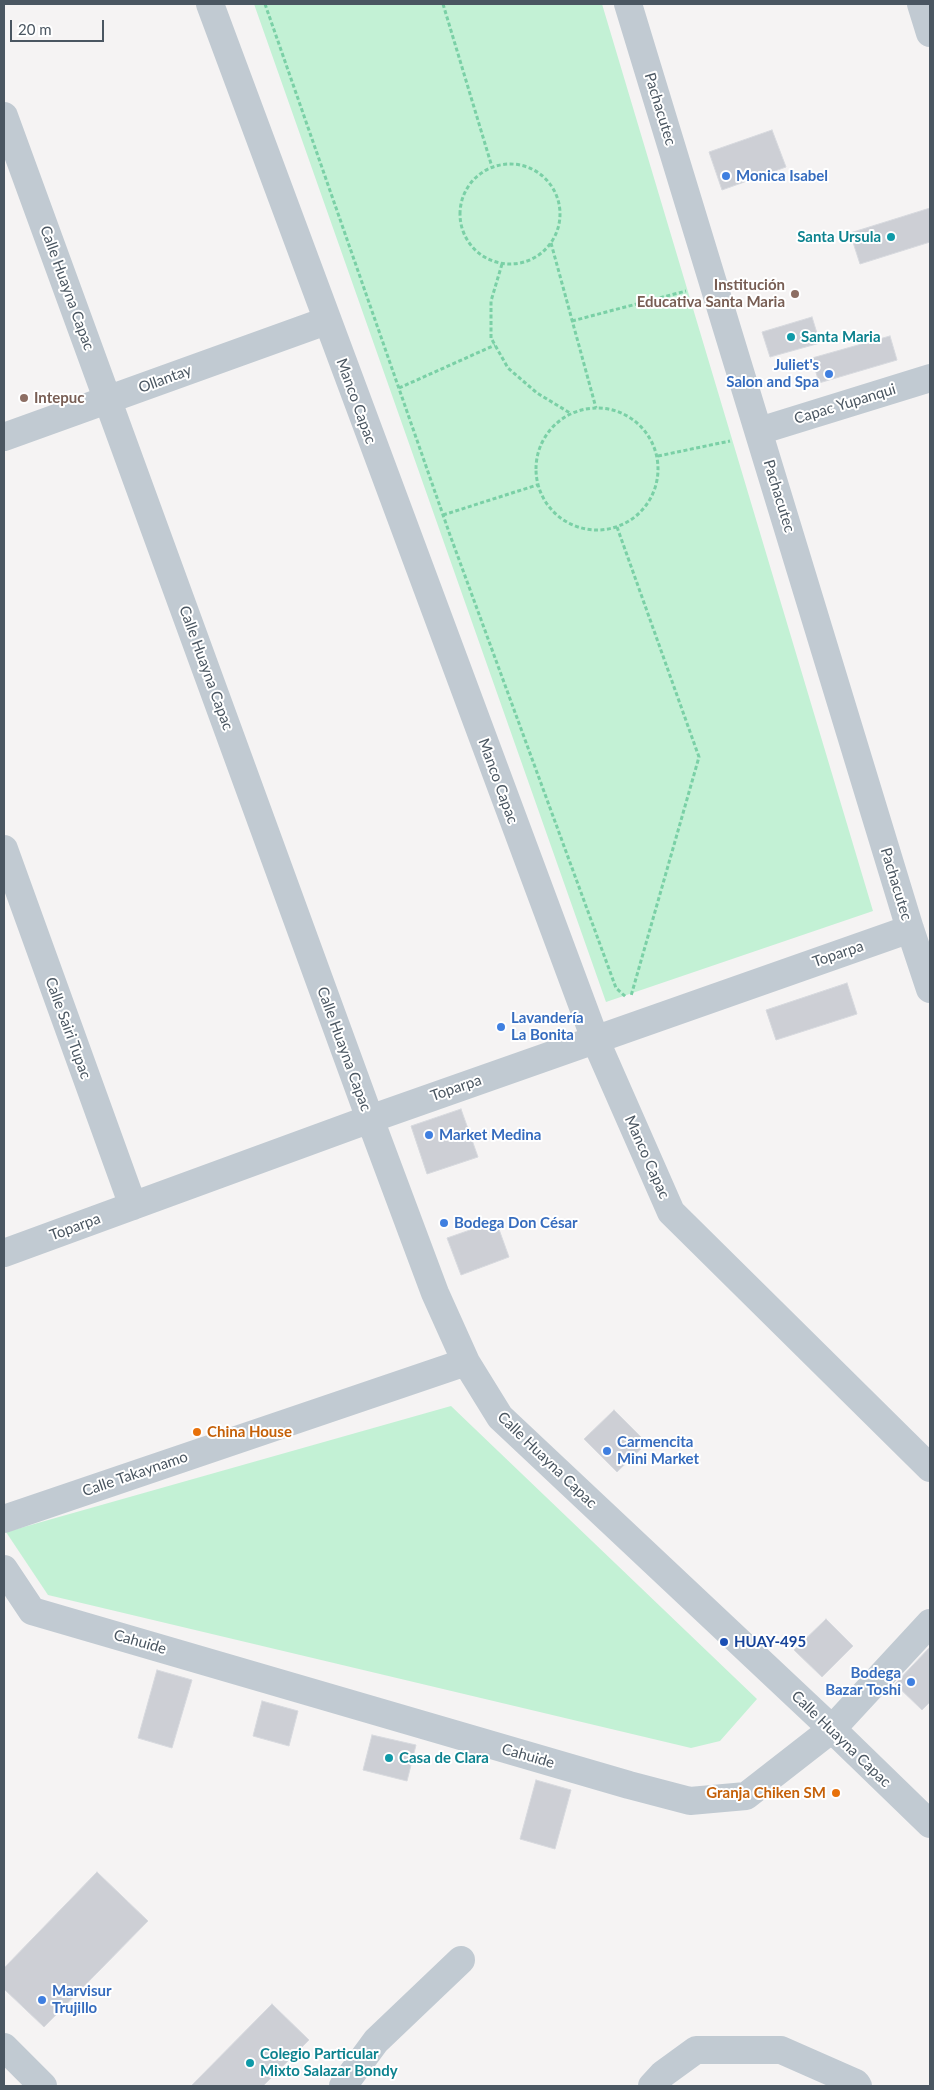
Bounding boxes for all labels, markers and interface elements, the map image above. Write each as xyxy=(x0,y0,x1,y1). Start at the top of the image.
scale bar xyxy=(12,10,106,42)
text: 20 m xyxy=(18,20,52,38)
street label: Pachacutec xyxy=(640,70,680,148)
place label: Monica Isabel xyxy=(736,167,828,185)
marker: Monica Isabel xyxy=(720,170,732,182)
street label: Calle Huayna Capac xyxy=(36,223,98,353)
place label: Santa Ursula xyxy=(797,228,881,246)
marker: Santa Ursula xyxy=(885,231,897,243)
place label: Institución Educativa Santa Maria xyxy=(637,276,785,311)
marker: Institución Educativa Santa Maria xyxy=(789,288,801,300)
place label: Santa Maria xyxy=(801,328,881,346)
marker: Santa Maria xyxy=(785,331,797,343)
street label: Manco Capac xyxy=(332,356,380,446)
place label: Juliet's Salon and Spa xyxy=(726,356,819,391)
street label: Ollantay xyxy=(136,361,194,397)
marker: Juliet's Salon and Spa xyxy=(823,368,835,380)
street label: Capac Yupanqui xyxy=(792,380,898,428)
place label: Intepuc xyxy=(34,389,84,407)
marker: Intepuc xyxy=(18,392,30,404)
street label: Pachacutec xyxy=(759,457,799,535)
street label: Calle Huayna Capac xyxy=(175,603,237,733)
street label: Manco Capac xyxy=(474,736,522,826)
street label: Pachacutec xyxy=(876,845,916,923)
street label: Toparpa xyxy=(810,937,866,971)
street label: Calle Sairi Tupac xyxy=(41,975,95,1081)
street label: Calle Huayna Capac xyxy=(313,984,375,1114)
place label: Lavandería La Bonita xyxy=(511,1009,584,1044)
marker: Lavandería La Bonita xyxy=(495,1021,507,1033)
street label: Toparpa xyxy=(428,1071,484,1105)
street label: Manco Capac xyxy=(621,1113,673,1201)
place label: Market Medina xyxy=(439,1126,541,1144)
marker: Market Medina xyxy=(423,1129,435,1141)
street label: Toparpa xyxy=(47,1210,103,1244)
place label: Bodega Don César xyxy=(454,1214,578,1232)
marker: Bodega Don César xyxy=(438,1217,450,1229)
street label: Calle Huayna Capac xyxy=(494,1408,600,1512)
place label: China House xyxy=(207,1423,292,1441)
marker: China House xyxy=(191,1426,203,1438)
place label: Carmencita Mini Market xyxy=(617,1433,699,1468)
marker: Carmencita Mini Market xyxy=(601,1445,613,1457)
street label: Calle Takaynamo xyxy=(80,1448,190,1500)
street label: Cahuide xyxy=(112,1626,168,1658)
place label: HUAY-495 xyxy=(734,1633,806,1651)
marker: HUAY-495 xyxy=(718,1636,730,1648)
place label: Bodega Bazar Toshi xyxy=(825,1664,901,1699)
marker: Bodega Bazar Toshi xyxy=(905,1676,917,1688)
street label: Calle Huayna Capac xyxy=(788,1687,894,1791)
street label: Cahuide xyxy=(500,1740,556,1772)
place label: Casa de Clara xyxy=(399,1749,489,1767)
marker: Casa de Clara xyxy=(383,1752,395,1764)
place label: Granja Chiken SM xyxy=(706,1784,826,1802)
marker: Granja Chiken SM xyxy=(830,1787,842,1799)
place label: Marvisur Trujillo xyxy=(52,1982,112,2017)
marker: Marvisur Trujillo xyxy=(36,1994,48,2006)
place label: Colegio Particular Mixto Salazar Bondy xyxy=(260,2045,398,2080)
marker: Colegio Particular Mixto Salazar Bondy xyxy=(244,2057,256,2069)

